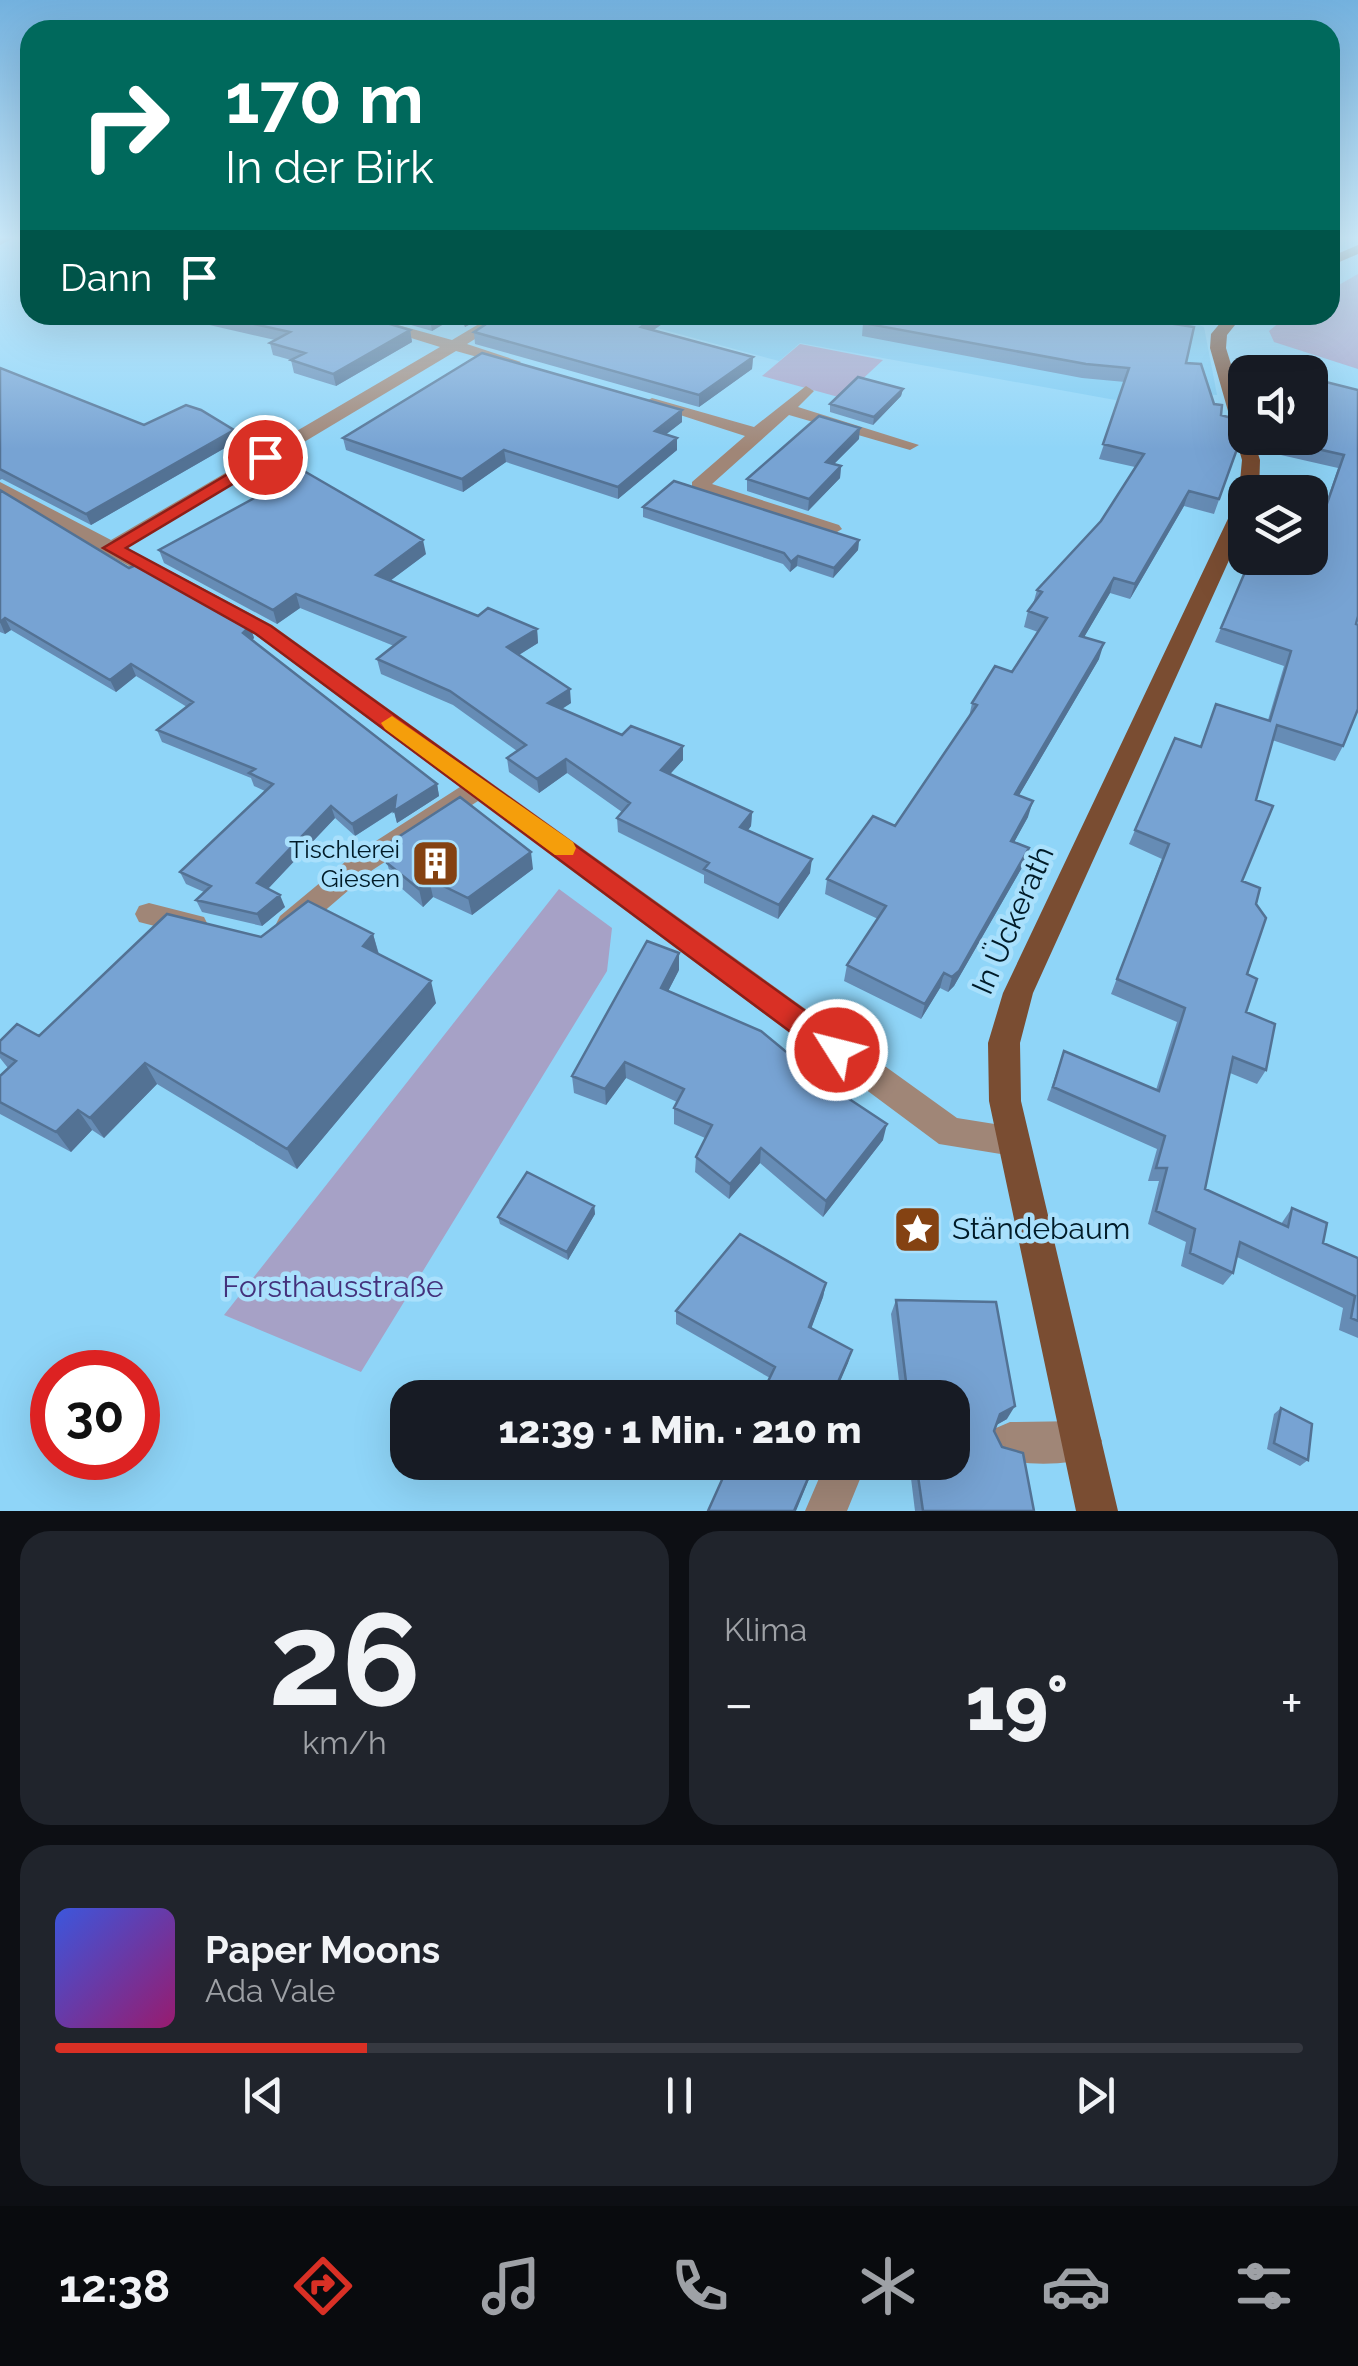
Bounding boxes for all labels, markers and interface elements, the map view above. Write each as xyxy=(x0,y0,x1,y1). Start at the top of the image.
text: 170 m xyxy=(225,57,424,139)
icon: right xyxy=(60,60,190,190)
text: In der Birk xyxy=(225,141,434,194)
icon: arrive xyxy=(172,250,227,305)
text: Dann xyxy=(60,255,152,300)
map controls xyxy=(1228,355,1328,575)
button: sound xyxy=(1228,355,1328,455)
pin xyxy=(223,415,308,500)
icon: arrive xyxy=(238,430,293,485)
button: layers xyxy=(1228,475,1328,575)
place label: Tischlerei Giesen xyxy=(289,834,400,893)
building icon: Tischlerei Giesen xyxy=(409,837,461,889)
street label: In Ückerath xyxy=(964,840,1061,999)
position arrow xyxy=(785,998,889,1102)
place icon: Ständebaum xyxy=(891,1203,943,1255)
place label: Ständebaum xyxy=(952,1211,1130,1246)
park label: Forsthausstraße xyxy=(222,1269,444,1304)
speed limit sign: 30 xyxy=(30,1350,160,1480)
text: 12:39 · 1 Min. · 210 m xyxy=(499,1407,861,1452)
text: 26 xyxy=(268,1583,421,1735)
text: Klima xyxy=(724,1611,807,1648)
text: 19° xyxy=(965,1659,1068,1748)
text: − xyxy=(724,1671,754,1736)
text: + xyxy=(1280,1671,1303,1736)
text: km/h xyxy=(302,1724,387,1761)
text: Paper Moons xyxy=(205,1927,440,1972)
text: Ada Vale xyxy=(205,1972,336,2009)
icon: previous xyxy=(236,2068,291,2123)
icon: pause xyxy=(652,2068,707,2123)
icon: next xyxy=(1068,2068,1123,2123)
icon: directions xyxy=(288,2251,358,2321)
icon: music xyxy=(476,2251,546,2321)
icon: phone xyxy=(665,2251,735,2321)
icon: climate xyxy=(853,2251,923,2321)
icon: car xyxy=(1041,2251,1111,2321)
icon: filters xyxy=(1229,2251,1299,2321)
text: 12:38 xyxy=(59,2260,170,2313)

